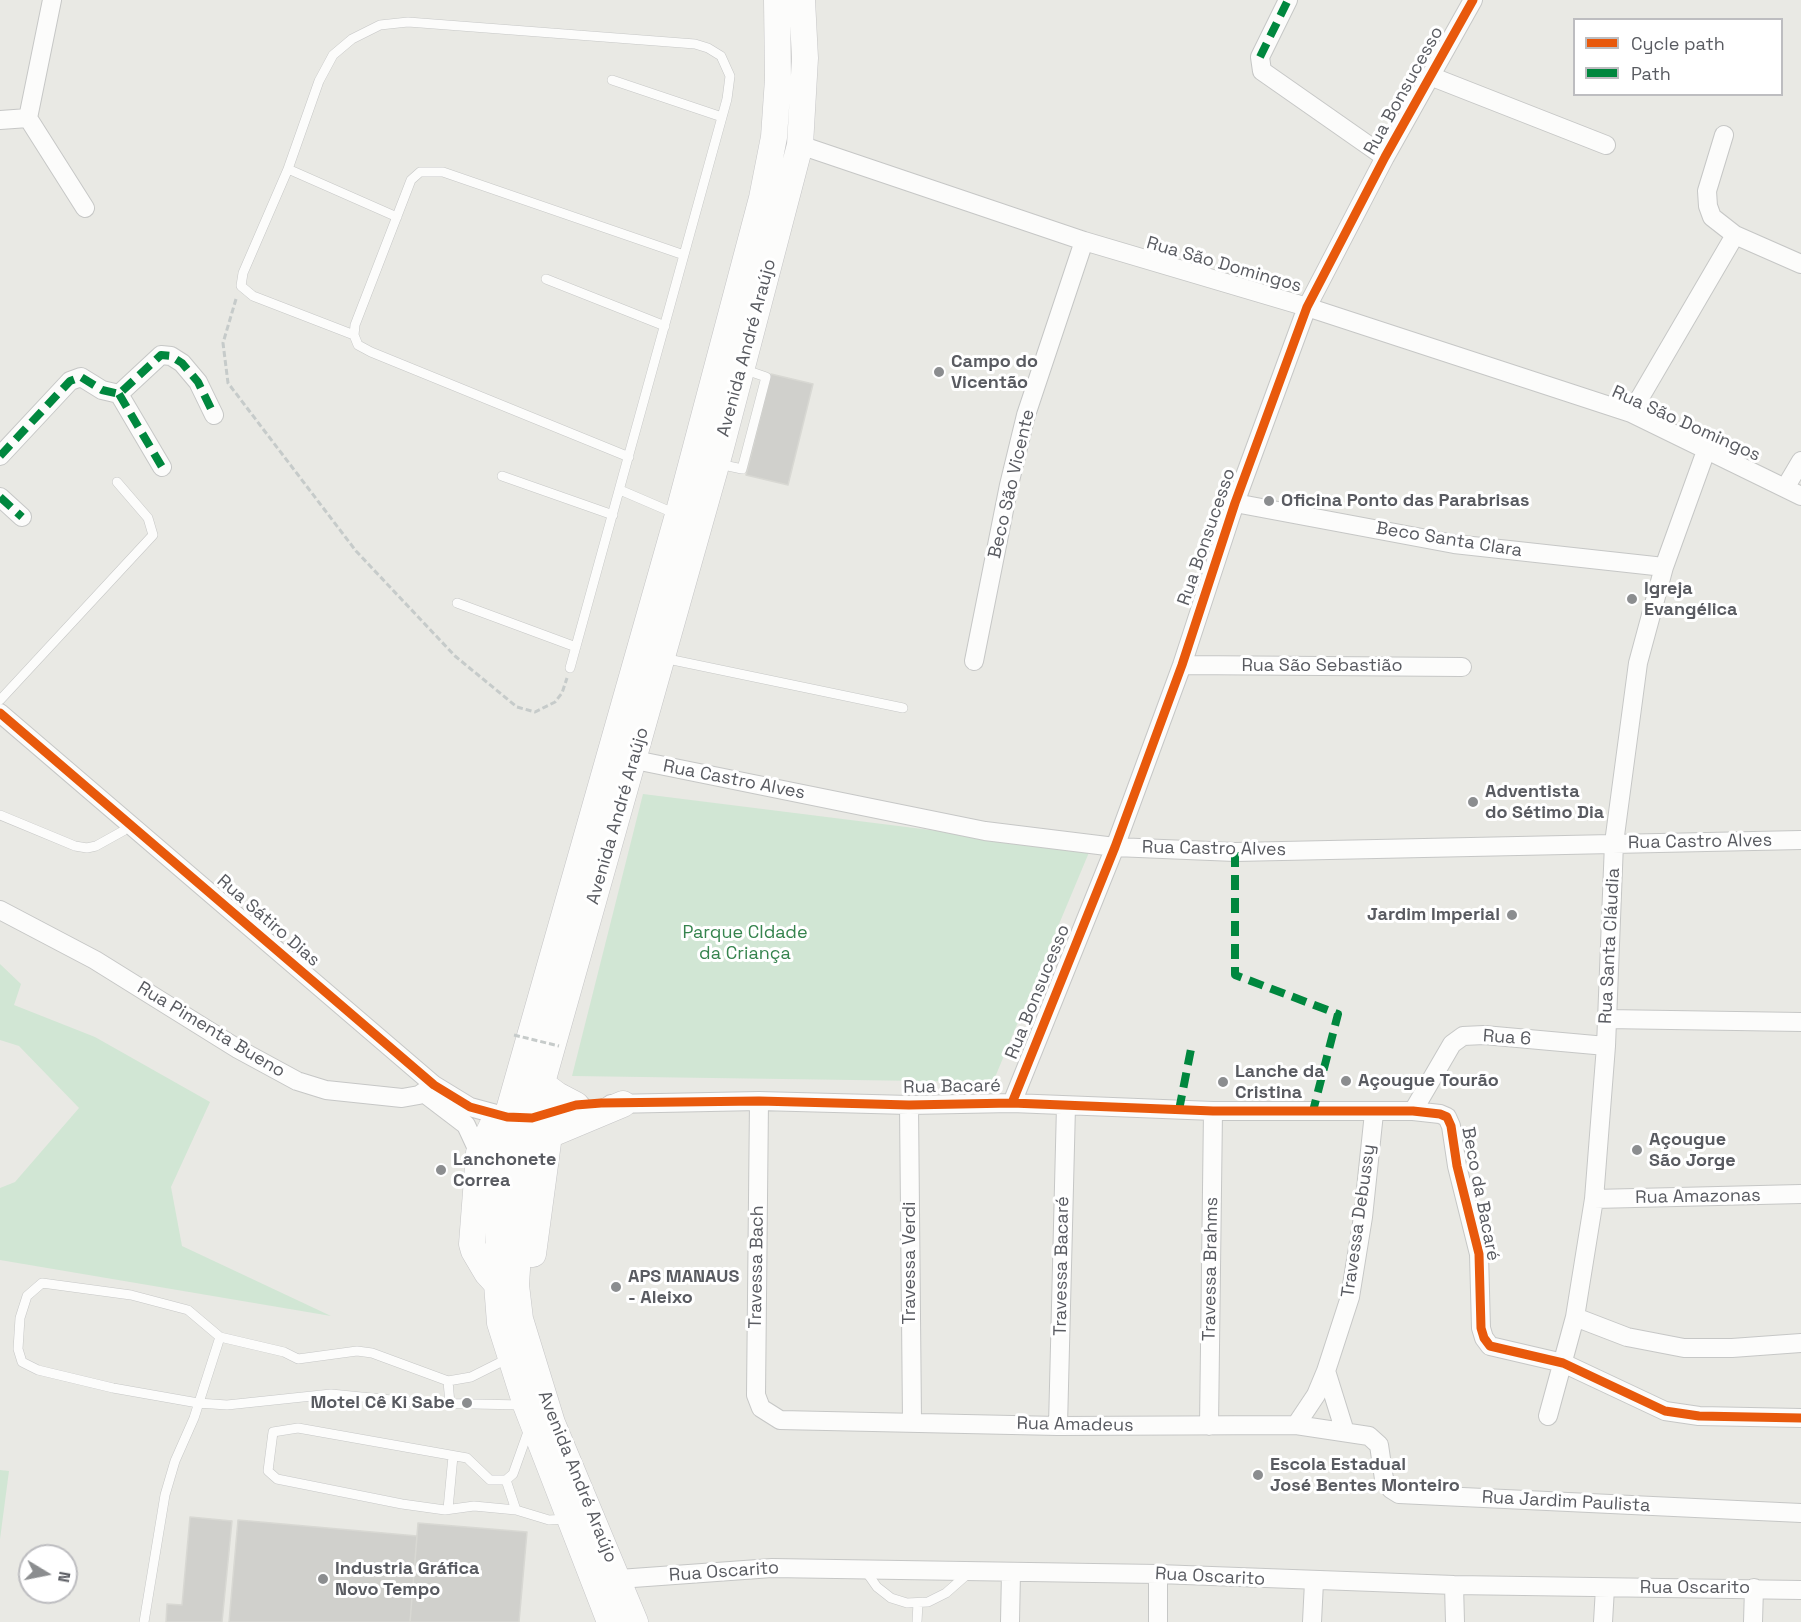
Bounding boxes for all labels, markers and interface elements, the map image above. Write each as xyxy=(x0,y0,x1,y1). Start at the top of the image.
legend xyxy=(1573,18,1783,96)
street label: Rua Bonsucesso xyxy=(1360,23,1448,159)
text: Cycle path xyxy=(1631,32,1725,55)
text: Path xyxy=(1631,62,1671,85)
street label: Rua São Domingos xyxy=(1144,233,1304,297)
street label: Avenida André Araújo xyxy=(713,257,781,439)
place label: Campo do Vicentão xyxy=(951,351,1038,394)
marker: Campo do Vicentão xyxy=(932,365,946,379)
street label: Rua São Domingos xyxy=(1608,382,1764,466)
street label: Beco São Vicente xyxy=(984,407,1040,561)
street label: Rua Bonsucesso xyxy=(1173,466,1241,608)
place label: Oficina Ponto das Parabrisas xyxy=(1281,490,1529,512)
marker: Oficina Ponto das Parabrisas xyxy=(1262,494,1276,508)
street label: Beco Santa Clara xyxy=(1374,518,1524,562)
place label: Igreja Evangélica xyxy=(1644,578,1738,620)
marker: Igreja Evangélica xyxy=(1625,592,1639,606)
street label: Rua São Sebastião xyxy=(1241,655,1403,677)
street label: Avenida André Araújo xyxy=(582,725,654,907)
street label: Rua Castro Alves xyxy=(661,756,807,804)
place label: Adventista do Sétimo Dia xyxy=(1485,781,1604,824)
marker: Adventista do Sétimo Dia xyxy=(1466,795,1480,809)
street label: Rua Castro Alves xyxy=(1628,830,1772,854)
street label: Rua Castro Alves xyxy=(1142,837,1286,861)
street label: Rua Santa Cláudia xyxy=(1595,867,1625,1025)
street label: Rua Sátiro Dias xyxy=(212,870,324,972)
place label: Jardim Imperial xyxy=(1367,904,1500,926)
marker: Jardim Imperial xyxy=(1505,908,1519,922)
street label: Rua Bonsucesso xyxy=(1001,921,1075,1063)
park label: Parque CIdade da Criança xyxy=(682,922,808,964)
street label: Rua Pimenta Bueno xyxy=(133,977,289,1083)
street label: Rua 6 xyxy=(1482,1026,1532,1050)
place label: Lanche da Cristina xyxy=(1235,1061,1325,1104)
place label: Açougue Tourão xyxy=(1358,1070,1499,1092)
marker: Açougue Tourão xyxy=(1339,1074,1353,1088)
street label: Rua Bacaré xyxy=(903,1075,1001,1099)
marker: Lanche da Cristina xyxy=(1216,1075,1230,1089)
street label: Beco da Bacaré xyxy=(1456,1125,1504,1263)
place label: Açougue São Jorge xyxy=(1649,1129,1736,1172)
street label: Travessa Debussy xyxy=(1338,1143,1380,1299)
marker: Açougue São Jorge xyxy=(1630,1143,1644,1157)
place label: Lanchonete Correa xyxy=(453,1149,556,1192)
marker: Lanchonete Correa xyxy=(434,1163,448,1177)
street label: Rua Amazonas xyxy=(1635,1185,1761,1209)
street label: Travessa Bacaré xyxy=(1050,1196,1074,1336)
street label: Travessa Brahms xyxy=(1199,1197,1223,1341)
street label: Travessa Verdi xyxy=(899,1201,921,1325)
street label: Travessa Bach xyxy=(745,1205,769,1329)
place label: APS MANAUS - Aleixo xyxy=(628,1266,739,1308)
marker: APS MANAUS - Aleixo xyxy=(609,1280,623,1294)
street label: Avenida André Araújo xyxy=(533,1388,621,1566)
place label: Motel Cê Ki Sabe xyxy=(310,1392,455,1414)
marker: Motel Cê Ki Sabe xyxy=(460,1396,474,1410)
street label: Rua Amadeus xyxy=(1016,1413,1134,1437)
place label: Escola Estadual José Bentes Monteiro xyxy=(1270,1454,1460,1496)
marker: Escola Estadual José Bentes Monteiro xyxy=(1251,1468,1265,1482)
street label: Rua Jardim Paulista xyxy=(1481,1487,1651,1517)
north arrow xyxy=(18,1544,78,1604)
street label: Rua Oscarito xyxy=(668,1557,780,1587)
place label: Industria Gráfica Novo Tempo xyxy=(335,1558,479,1600)
street label: Rua Oscarito xyxy=(1154,1563,1266,1591)
text: N xyxy=(53,1570,76,1584)
marker: Industria Gráfica Novo Tempo xyxy=(316,1572,330,1586)
street label: Rua Oscarito xyxy=(1640,1577,1750,1599)

